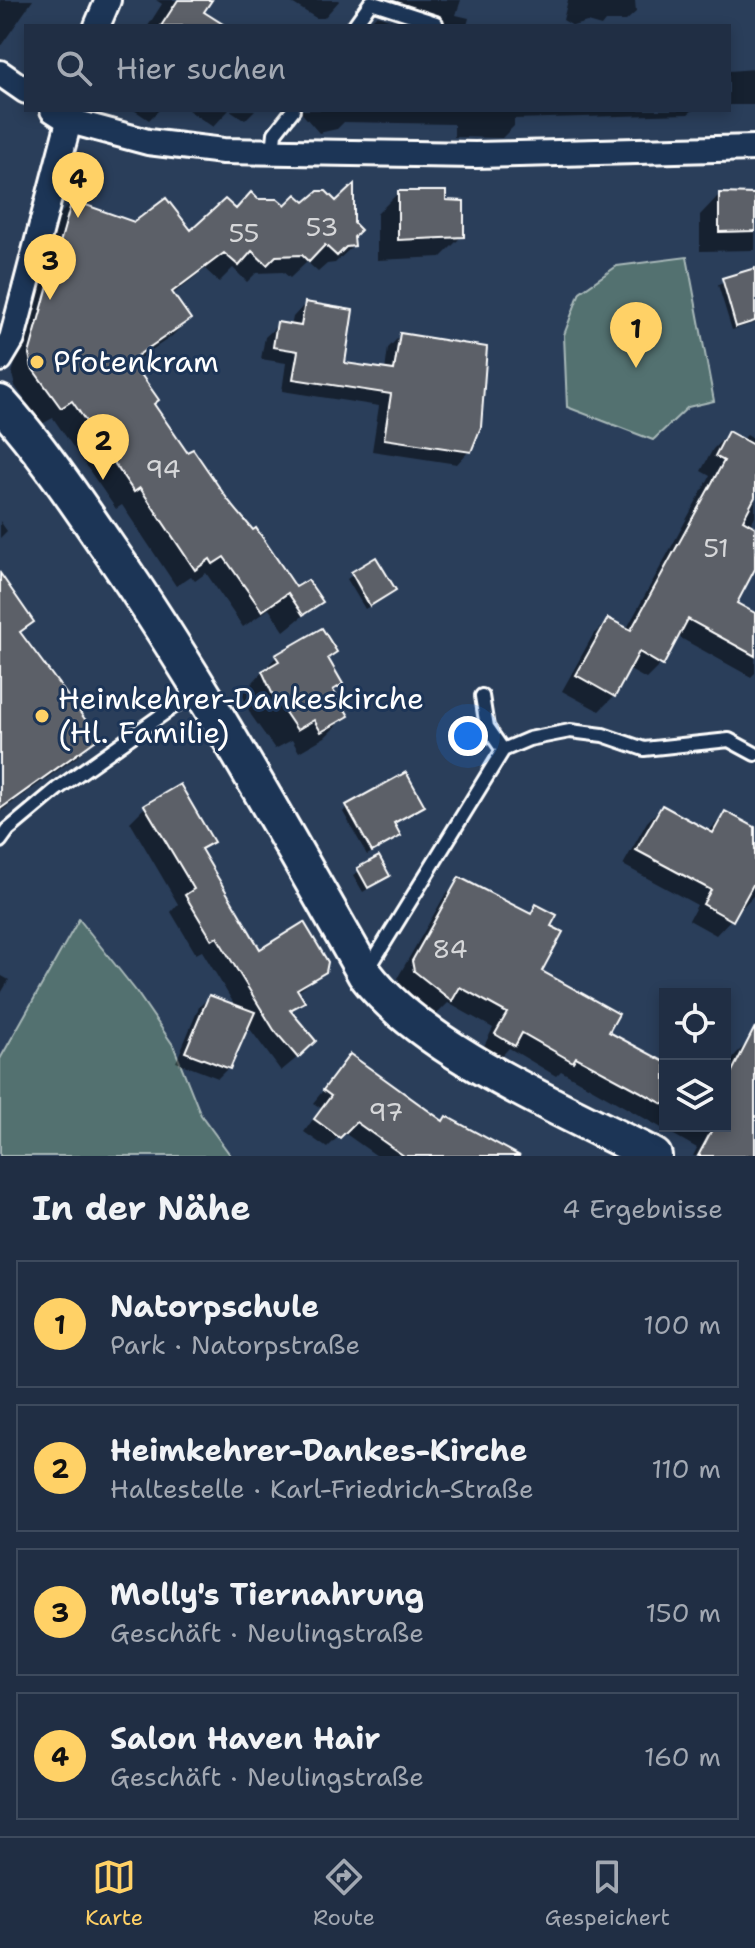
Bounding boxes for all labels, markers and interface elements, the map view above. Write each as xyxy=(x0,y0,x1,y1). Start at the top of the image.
search box xyxy=(24,24,731,112)
icon: search xyxy=(52,46,96,90)
text: Hier suchen xyxy=(116,48,286,89)
pin: 4 xyxy=(52,152,104,218)
house number: 53 xyxy=(306,209,338,244)
house number: 55 xyxy=(228,215,260,250)
pin: 3 xyxy=(24,234,76,300)
pin: 1 xyxy=(610,302,662,368)
place label: Pfotenkram xyxy=(53,341,219,382)
marker: Pfotenkram xyxy=(28,353,46,371)
pin: 2 xyxy=(77,414,129,480)
house number: 94 xyxy=(145,451,181,486)
house number: 51 xyxy=(703,530,729,565)
place label: Heimkehrer-Dankeskirche (Hl. Familie) xyxy=(58,678,424,753)
marker: Heimkehrer-Dankeskirche (Hl. Familie) xyxy=(33,707,51,725)
your location xyxy=(448,716,488,756)
house number: 84 xyxy=(432,931,468,966)
map controls xyxy=(659,988,731,1132)
button: locate xyxy=(659,988,731,1060)
button: layers xyxy=(659,1060,731,1132)
house number: 97 xyxy=(369,1094,403,1129)
text: In der Nähe xyxy=(32,1185,251,1231)
text: 4 Ergebnisse xyxy=(562,1191,723,1226)
text: Natorpschule xyxy=(110,1286,319,1327)
text: 1 xyxy=(54,1307,66,1342)
text: 100 m xyxy=(643,1307,721,1342)
text: Park · Natorpstraße xyxy=(110,1327,360,1362)
text: Heimkehrer-Dankes-Kirche xyxy=(110,1430,528,1471)
text: 2 xyxy=(51,1451,69,1486)
text: 110 m xyxy=(651,1451,721,1486)
text: Haltestelle · Karl-Friedrich-Straße xyxy=(110,1471,534,1506)
text: Molly's Tiernahrung xyxy=(110,1574,424,1615)
text: 3 xyxy=(51,1595,69,1630)
text: 150 m xyxy=(645,1595,721,1630)
text: Geschäft · Neulingstraße xyxy=(110,1615,424,1650)
text: Salon Haven Hair xyxy=(110,1718,380,1759)
text: 4 xyxy=(51,1739,69,1774)
text: 160 m xyxy=(644,1739,721,1774)
text: Geschäft · Neulingstraße xyxy=(110,1759,424,1794)
tab: Karte xyxy=(85,1855,143,1932)
tab: Route xyxy=(313,1855,375,1932)
tab: Gespeichert xyxy=(545,1855,670,1932)

